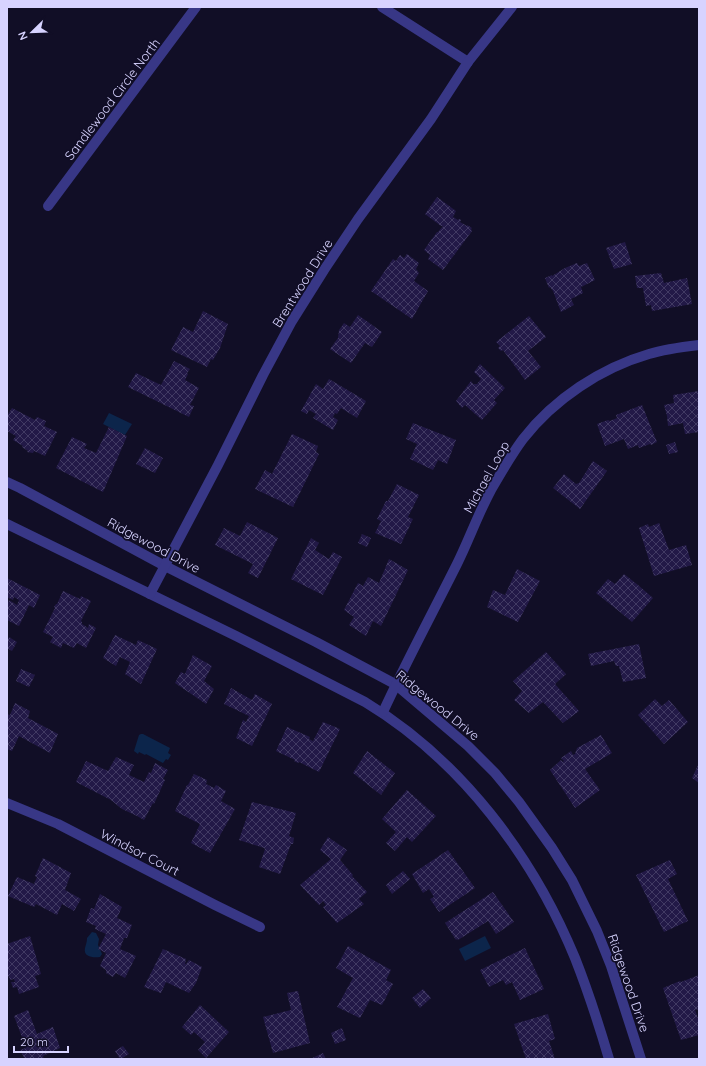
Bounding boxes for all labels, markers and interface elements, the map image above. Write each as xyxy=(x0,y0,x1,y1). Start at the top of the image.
north arrow xyxy=(12,12,52,52)
text: N xyxy=(15,29,31,42)
street label: Sandlewood Circle North xyxy=(61,35,163,163)
street label: Brentwood Drive xyxy=(268,236,336,330)
street label: Michael Loop xyxy=(460,438,512,516)
street label: Ridgewood Drive xyxy=(105,514,203,576)
street label: Ridgewood Drive xyxy=(393,666,483,744)
street label: Windsor Court xyxy=(98,825,182,879)
street label: Ridgewood Drive xyxy=(605,932,653,1034)
scale bar xyxy=(14,1028,68,1054)
text: 20 m xyxy=(20,1034,48,1049)

